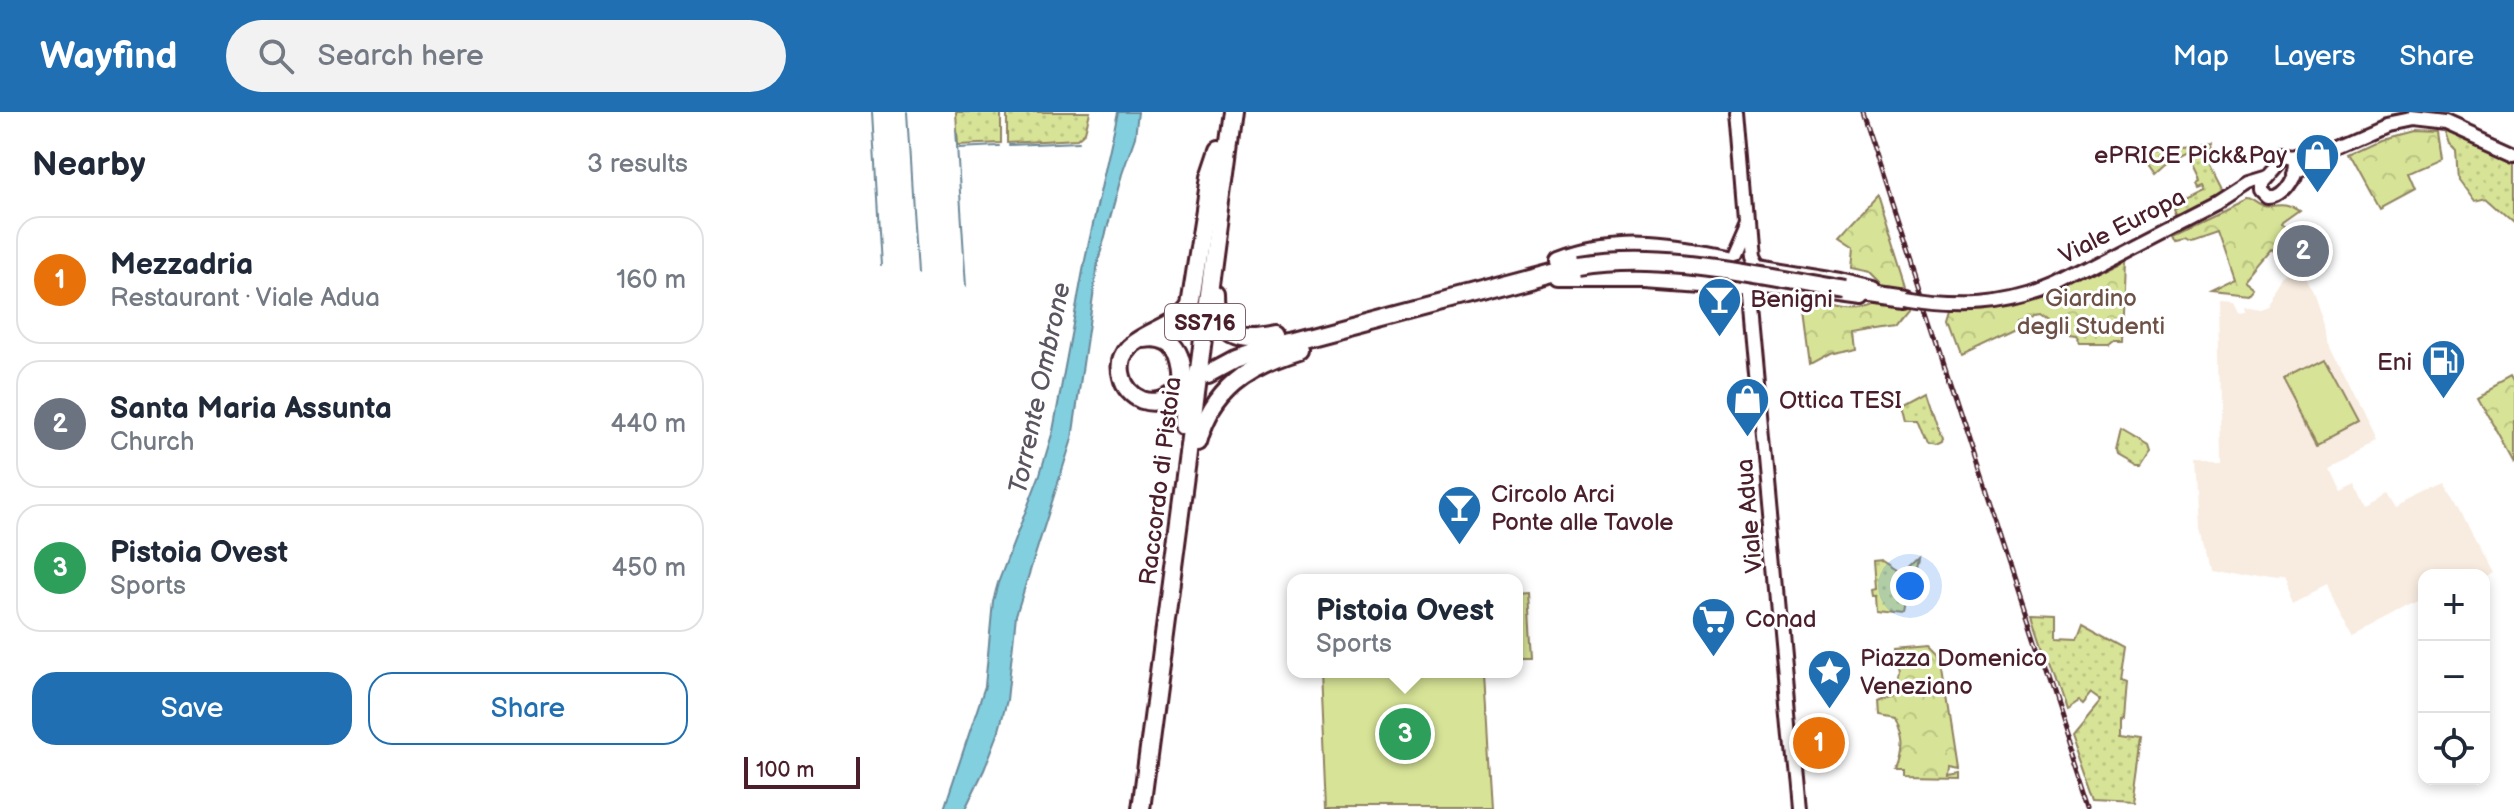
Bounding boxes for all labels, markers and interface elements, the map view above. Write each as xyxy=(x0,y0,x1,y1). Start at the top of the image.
search box xyxy=(226,20,786,92)
text: Wayfind xyxy=(40,34,178,79)
icon: search xyxy=(254,34,298,78)
text: Search here xyxy=(318,38,484,74)
text: Map xyxy=(2173,40,2229,73)
text: Layers xyxy=(2273,40,2356,73)
text: Share xyxy=(2400,40,2474,73)
shop icon: ePRICE Pick&Pay xyxy=(2294,131,2342,194)
place label: ePRICE Pick&Pay xyxy=(2094,141,2287,170)
text: Nearby xyxy=(32,144,146,185)
text: 3 results xyxy=(587,149,688,180)
street label: Viale Europa xyxy=(2054,182,2190,271)
pin: 2 xyxy=(2277,221,2329,281)
text: Mezzadria xyxy=(110,247,253,283)
text: 1 xyxy=(55,265,65,296)
text: 160 m xyxy=(616,265,686,296)
bar icon: Benigni xyxy=(1695,275,1743,338)
water label: Torrente Ombrone xyxy=(1003,280,1078,497)
text: Restaurant · Viale Adua xyxy=(110,283,380,314)
park label: Giardino degli Studenti xyxy=(2017,284,2165,341)
place label: Benigni xyxy=(1750,285,1833,314)
road number: SS716 xyxy=(1165,304,1245,340)
fuel station icon: Eni xyxy=(2419,338,2467,401)
place label: Eni xyxy=(2377,348,2412,377)
street label: Raccordo di Pistoia xyxy=(1133,375,1188,587)
shop icon: Ottica TESI xyxy=(1724,376,1772,439)
place label: Ottica TESI xyxy=(1779,386,1902,415)
text: Santa Maria Assunta xyxy=(110,391,392,427)
text: 2 xyxy=(52,409,68,440)
text: 440 m xyxy=(610,409,686,440)
text: Church xyxy=(110,427,194,458)
street label: Viale Adua xyxy=(1730,457,1769,574)
place label: Circolo Arci Ponte alle Tavole xyxy=(1491,480,1674,537)
bar icon: Circolo Arci Ponte alle Tavole xyxy=(1436,484,1484,547)
text: Pistoia Ovest xyxy=(110,535,288,571)
text: 3 xyxy=(52,553,68,584)
text: 450 m xyxy=(611,553,686,584)
your location xyxy=(1890,566,1930,606)
map controls xyxy=(2418,569,2490,785)
button: + xyxy=(2418,569,2490,641)
text: Sports xyxy=(110,571,186,602)
popup xyxy=(1287,574,1523,678)
text: Pistoia Ovest xyxy=(1316,593,1494,629)
supermarket icon: Conad xyxy=(1690,595,1738,658)
place label: Conad xyxy=(1745,605,1817,634)
text: Sports xyxy=(1316,629,1392,660)
button: − xyxy=(2418,641,2490,713)
place label: Piazza Domenico Veneziano xyxy=(1860,644,2047,701)
place icon: Piazza Domenico Veneziano xyxy=(1805,648,1853,711)
button: Save xyxy=(32,672,352,745)
button: Share xyxy=(368,672,688,745)
pin: 3 xyxy=(1379,704,1431,764)
pin: 1 xyxy=(1793,713,1845,773)
button: locate xyxy=(2418,713,2490,785)
scale bar xyxy=(744,753,860,789)
text: 100 m xyxy=(756,757,815,784)

